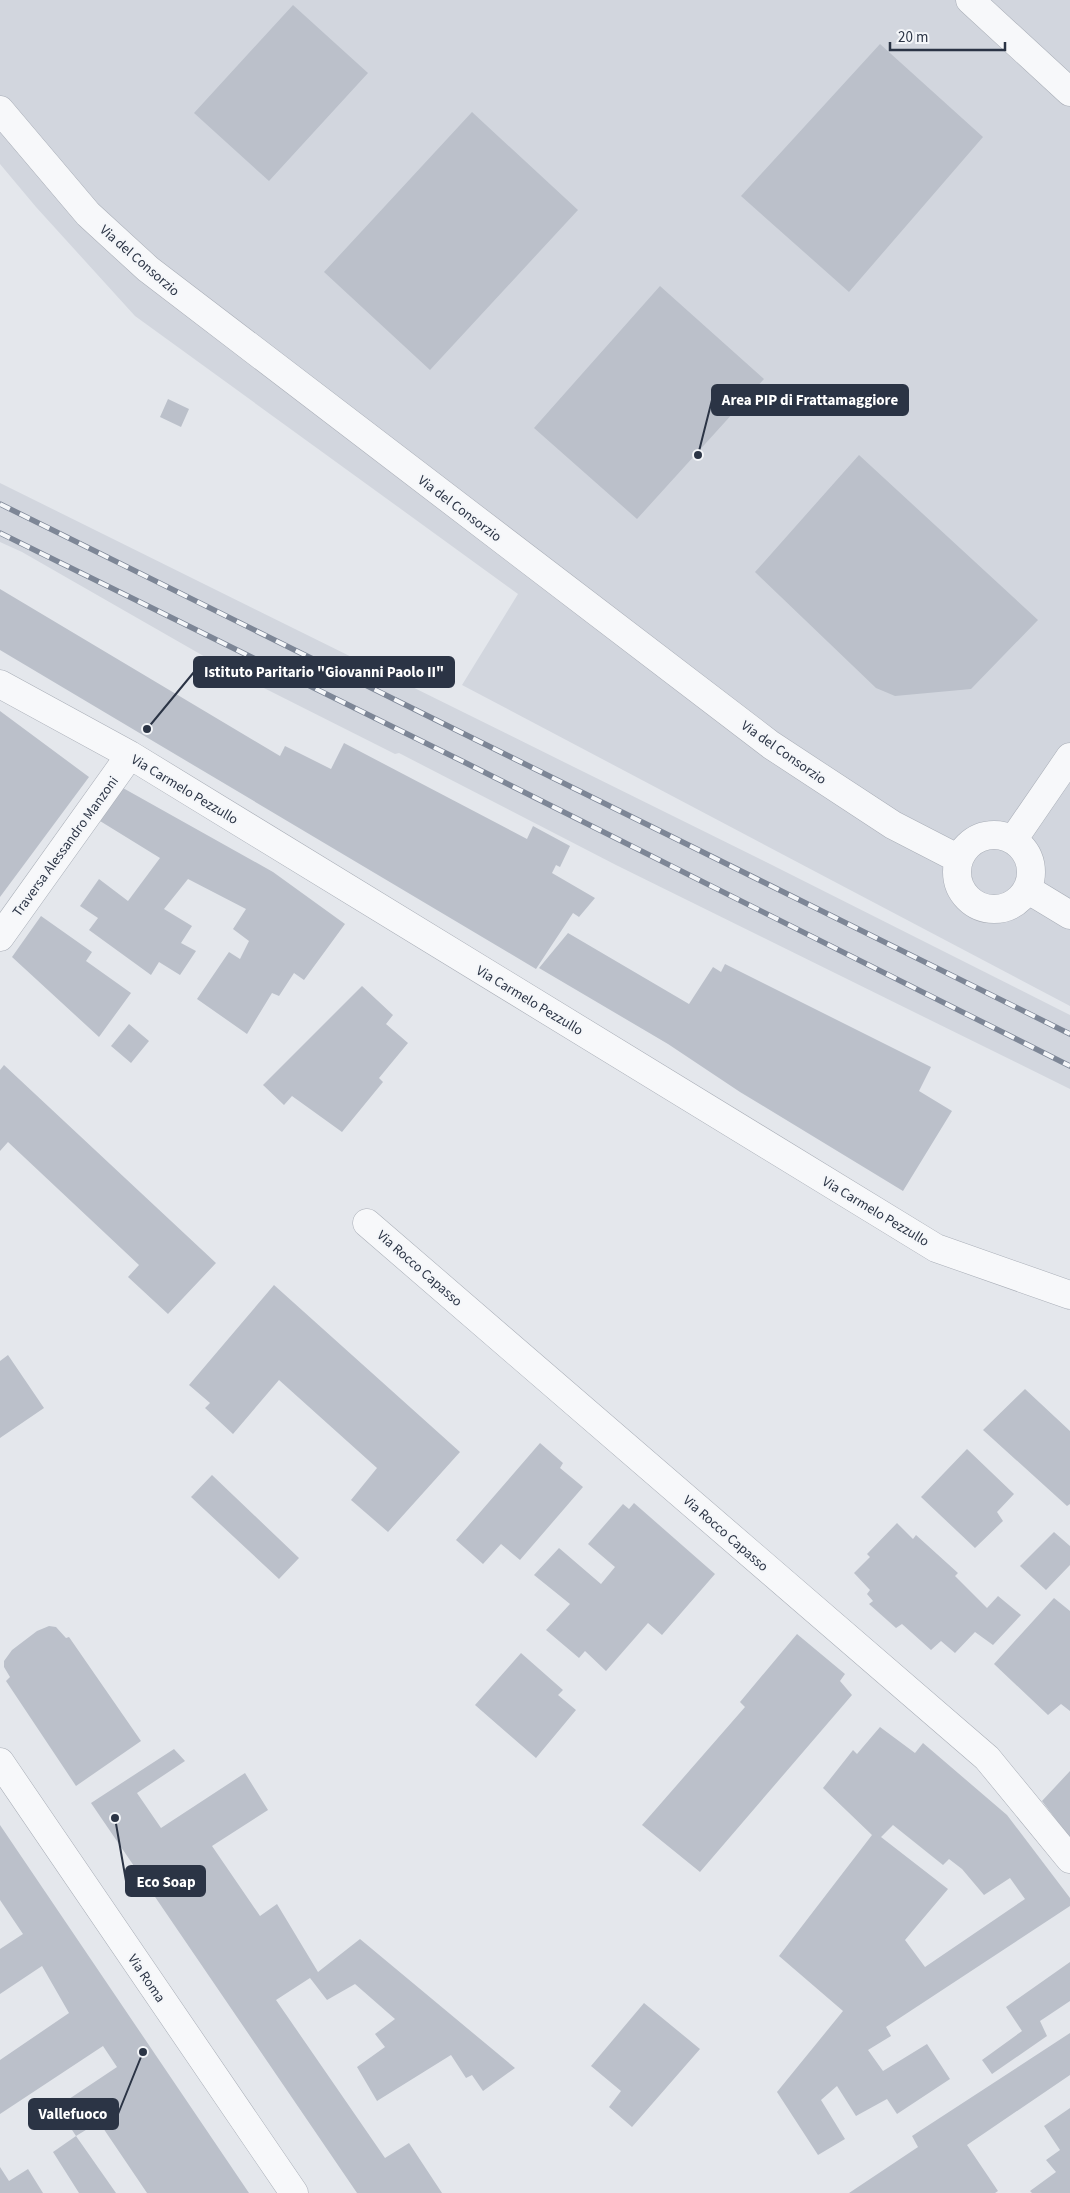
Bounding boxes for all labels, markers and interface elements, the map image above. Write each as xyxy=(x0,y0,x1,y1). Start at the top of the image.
scale bar xyxy=(890,20,1005,52)
text: 20 m xyxy=(898,27,928,48)
street label: Via del Consorzio xyxy=(95,220,184,301)
callout: Area PIP di Frattamaggiore xyxy=(712,385,908,415)
text: Area PIP di Frattamaggiore xyxy=(721,390,898,411)
street label: Via del Consorzio xyxy=(413,471,505,547)
callout: Istituto Paritario "Giovanni Paolo II" xyxy=(194,657,454,687)
text: Istituto Paritario "Giovanni Paolo II" xyxy=(204,662,444,683)
street label: Via del Consorzio xyxy=(737,716,830,790)
street label: Via Carmelo Pezzullo xyxy=(127,750,242,830)
street label: Traversa Alessandro Manzoni xyxy=(8,772,124,921)
street label: Via Carmelo Pezzullo xyxy=(472,961,587,1041)
street label: Via Carmelo Pezzullo xyxy=(818,1172,933,1252)
street label: Via Rocco Capasso xyxy=(372,1226,466,1312)
street label: Via Rocco Capasso xyxy=(678,1491,772,1577)
callout: Eco Soap xyxy=(126,1866,205,1896)
text: Eco Soap xyxy=(136,1872,196,1893)
street label: Via Roma xyxy=(123,1950,170,2007)
callout: Vallefuoco xyxy=(29,2099,118,2129)
text: Vallefuoco xyxy=(38,2104,107,2125)

